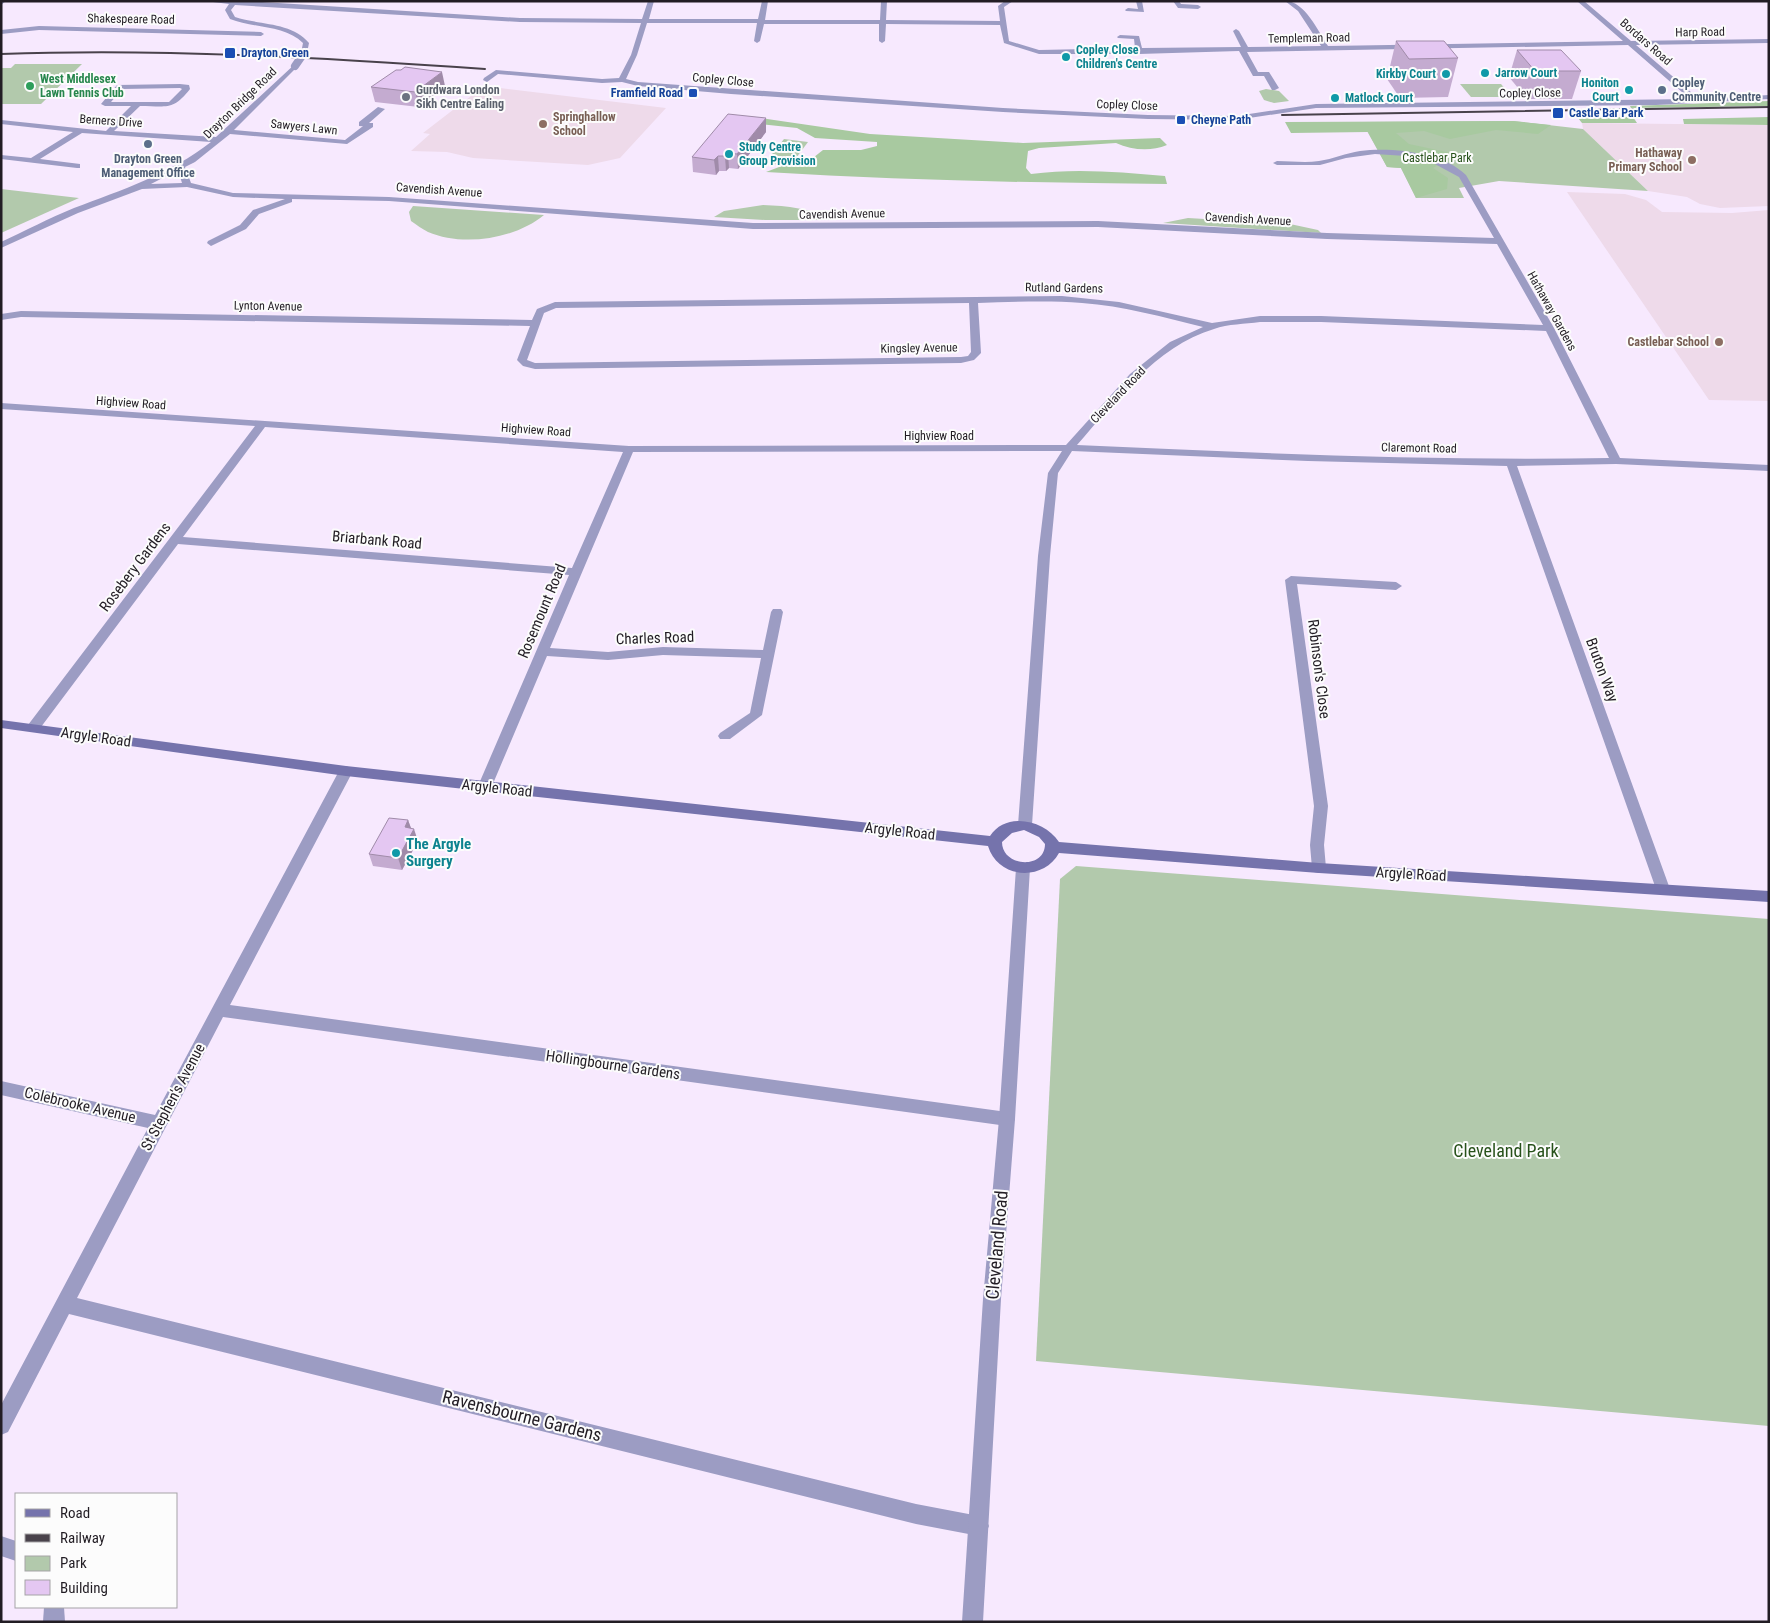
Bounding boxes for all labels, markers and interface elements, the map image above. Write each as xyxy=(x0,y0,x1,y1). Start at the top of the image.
street label: Shakespeare Road xyxy=(87,11,175,27)
street label: Bordars Road xyxy=(1617,16,1675,68)
street label: Harp Road xyxy=(1675,25,1725,39)
street label: Templeman Road xyxy=(1268,30,1350,46)
place label: Copley Close Children's Centre xyxy=(1076,43,1157,71)
marker: Drayton Green xyxy=(223,46,237,60)
place label: Drayton Green xyxy=(241,46,309,60)
marker: Copley Close Children's Centre xyxy=(1060,51,1072,63)
street label: Drayton Bridge Road xyxy=(201,65,280,141)
place label: Jarrow Court xyxy=(1495,66,1558,80)
place label: Kirkby Court xyxy=(1376,67,1436,81)
marker: Jarrow Court xyxy=(1479,67,1491,79)
marker: Kirkby Court xyxy=(1440,68,1452,80)
street label: Copley Close xyxy=(692,70,755,90)
place label: West Middlesex Lawn Tennis Club xyxy=(40,72,124,100)
place label: Honiton Court xyxy=(1581,76,1619,104)
place label: Copley Community Centre xyxy=(1672,76,1761,104)
marker: West Middlesex Lawn Tennis Club xyxy=(24,80,36,92)
place label: Gurdwara London Sikh Centre Ealing xyxy=(416,83,504,111)
marker: Honiton Court xyxy=(1623,84,1635,96)
marker: Copley Community Centre xyxy=(1656,84,1668,96)
street label: Copley Close xyxy=(1499,85,1561,101)
place label: Framfield Road xyxy=(611,86,683,100)
marker: Framfield Road xyxy=(687,87,699,99)
marker: Gurdwara London Sikh Centre Ealing xyxy=(400,91,412,103)
place label: Matlock Court xyxy=(1345,91,1413,105)
marker: Matlock Court xyxy=(1329,92,1341,104)
street label: Copley Close xyxy=(1096,97,1158,113)
marker: Castle Bar Park xyxy=(1551,106,1565,120)
place label: Castle Bar Park xyxy=(1569,106,1644,120)
place label: Springhallow School xyxy=(553,110,616,138)
street label: Berners Drive xyxy=(79,112,143,130)
place label: Cheyne Path xyxy=(1191,113,1251,127)
marker: Cheyne Path xyxy=(1175,114,1187,126)
street label: Sawyers Lawn xyxy=(270,117,338,137)
marker: Springhallow School xyxy=(537,118,549,130)
marker: Drayton Green Management Office xyxy=(142,138,154,150)
place label: Study Centre Group Provision xyxy=(739,140,816,168)
place label: Hathaway Primary School xyxy=(1609,146,1683,174)
marker: Study Centre Group Provision xyxy=(723,148,735,160)
park label: Castlebar Park xyxy=(1402,151,1472,165)
place label: Drayton Green Management Office xyxy=(101,152,195,180)
marker: Hathaway Primary School xyxy=(1686,154,1698,166)
street label: Cavendish Avenue xyxy=(395,180,483,200)
street label: Cavendish Avenue xyxy=(799,206,886,222)
street label: Cavendish Avenue xyxy=(1205,210,1292,228)
street label: Hathaway Gardens xyxy=(1524,269,1580,353)
street label: Rutland Gardens xyxy=(1025,280,1103,296)
street label: Lynton Avenue xyxy=(234,298,303,314)
place label: Castlebar School xyxy=(1627,335,1709,349)
marker: Castlebar School xyxy=(1713,336,1725,348)
street label: Kingsley Avenue xyxy=(880,340,958,356)
street label: Cleveland Road xyxy=(1088,364,1148,426)
street label: Highview Road xyxy=(96,394,166,412)
street label: Highview Road xyxy=(501,421,571,439)
street label: Highview Road xyxy=(904,429,974,443)
street label: Claremont Road xyxy=(1381,440,1457,456)
street label: Rosebery Gardens xyxy=(96,519,175,615)
street label: Briarbank Road xyxy=(331,527,423,553)
street label: Rosemount Road xyxy=(514,561,570,661)
street label: Robinson's Close xyxy=(1304,618,1334,720)
street label: Charles Road xyxy=(616,628,694,648)
street label: Bruton Way xyxy=(1582,635,1622,705)
street label: Argyle Road xyxy=(60,723,132,751)
street label: Argyle Road xyxy=(461,775,533,801)
street label: Argyle Road xyxy=(864,818,936,844)
place label: The Argyle Surgery xyxy=(406,835,471,870)
marker: The Argyle Surgery xyxy=(390,847,402,859)
street label: Argyle Road xyxy=(1375,863,1447,885)
street label: St Stephen's Avenue xyxy=(137,1040,209,1154)
street label: Hollingbourne Gardens xyxy=(545,1047,681,1083)
street label: Colebrooke Avenue xyxy=(23,1083,137,1127)
park label: Cleveland Park xyxy=(1453,1140,1559,1161)
street label: Cleveland Road xyxy=(981,1190,1012,1300)
street label: Ravensbourne Gardens xyxy=(440,1386,604,1445)
legend xyxy=(15,1493,178,1608)
text: Road xyxy=(60,1504,90,1522)
text: Railway xyxy=(60,1529,105,1547)
text: Park xyxy=(60,1554,87,1572)
text: Building xyxy=(60,1579,108,1597)

